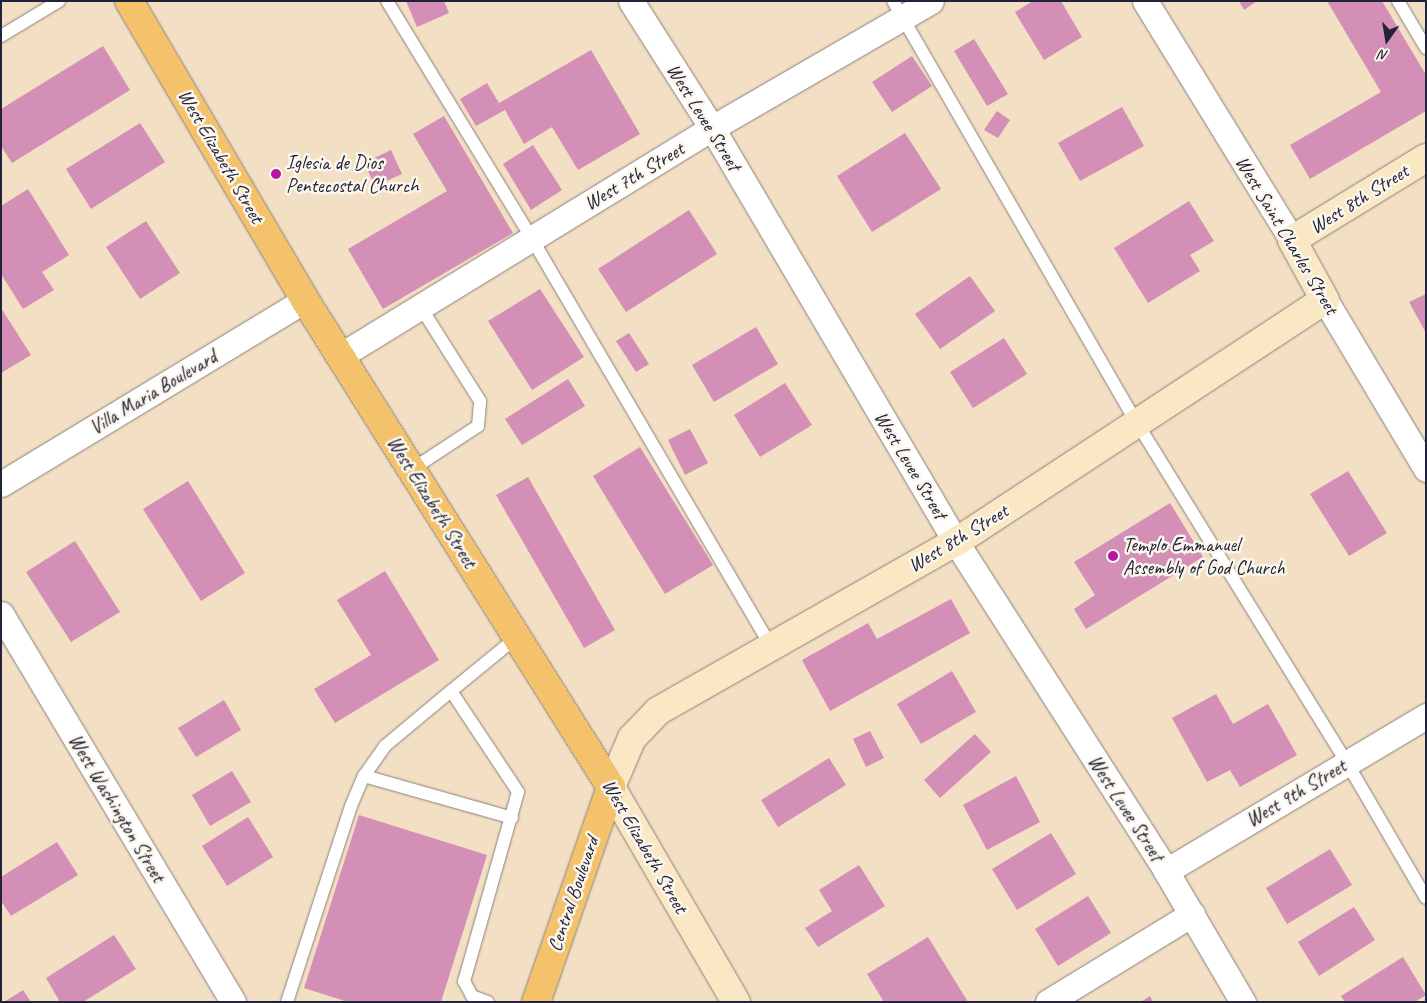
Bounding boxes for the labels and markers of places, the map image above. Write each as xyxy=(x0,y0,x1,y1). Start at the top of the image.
place label: Iglesia de Dios Pentecostal Church xyxy=(286,150,418,197)
marker: Iglesia de Dios Pentecostal Church xyxy=(270,168,282,180)
place label: Templo Emmanuel Assembly of God Church xyxy=(1123,532,1285,579)
marker: Templo Emmanuel Assembly of God Church xyxy=(1107,550,1119,562)

